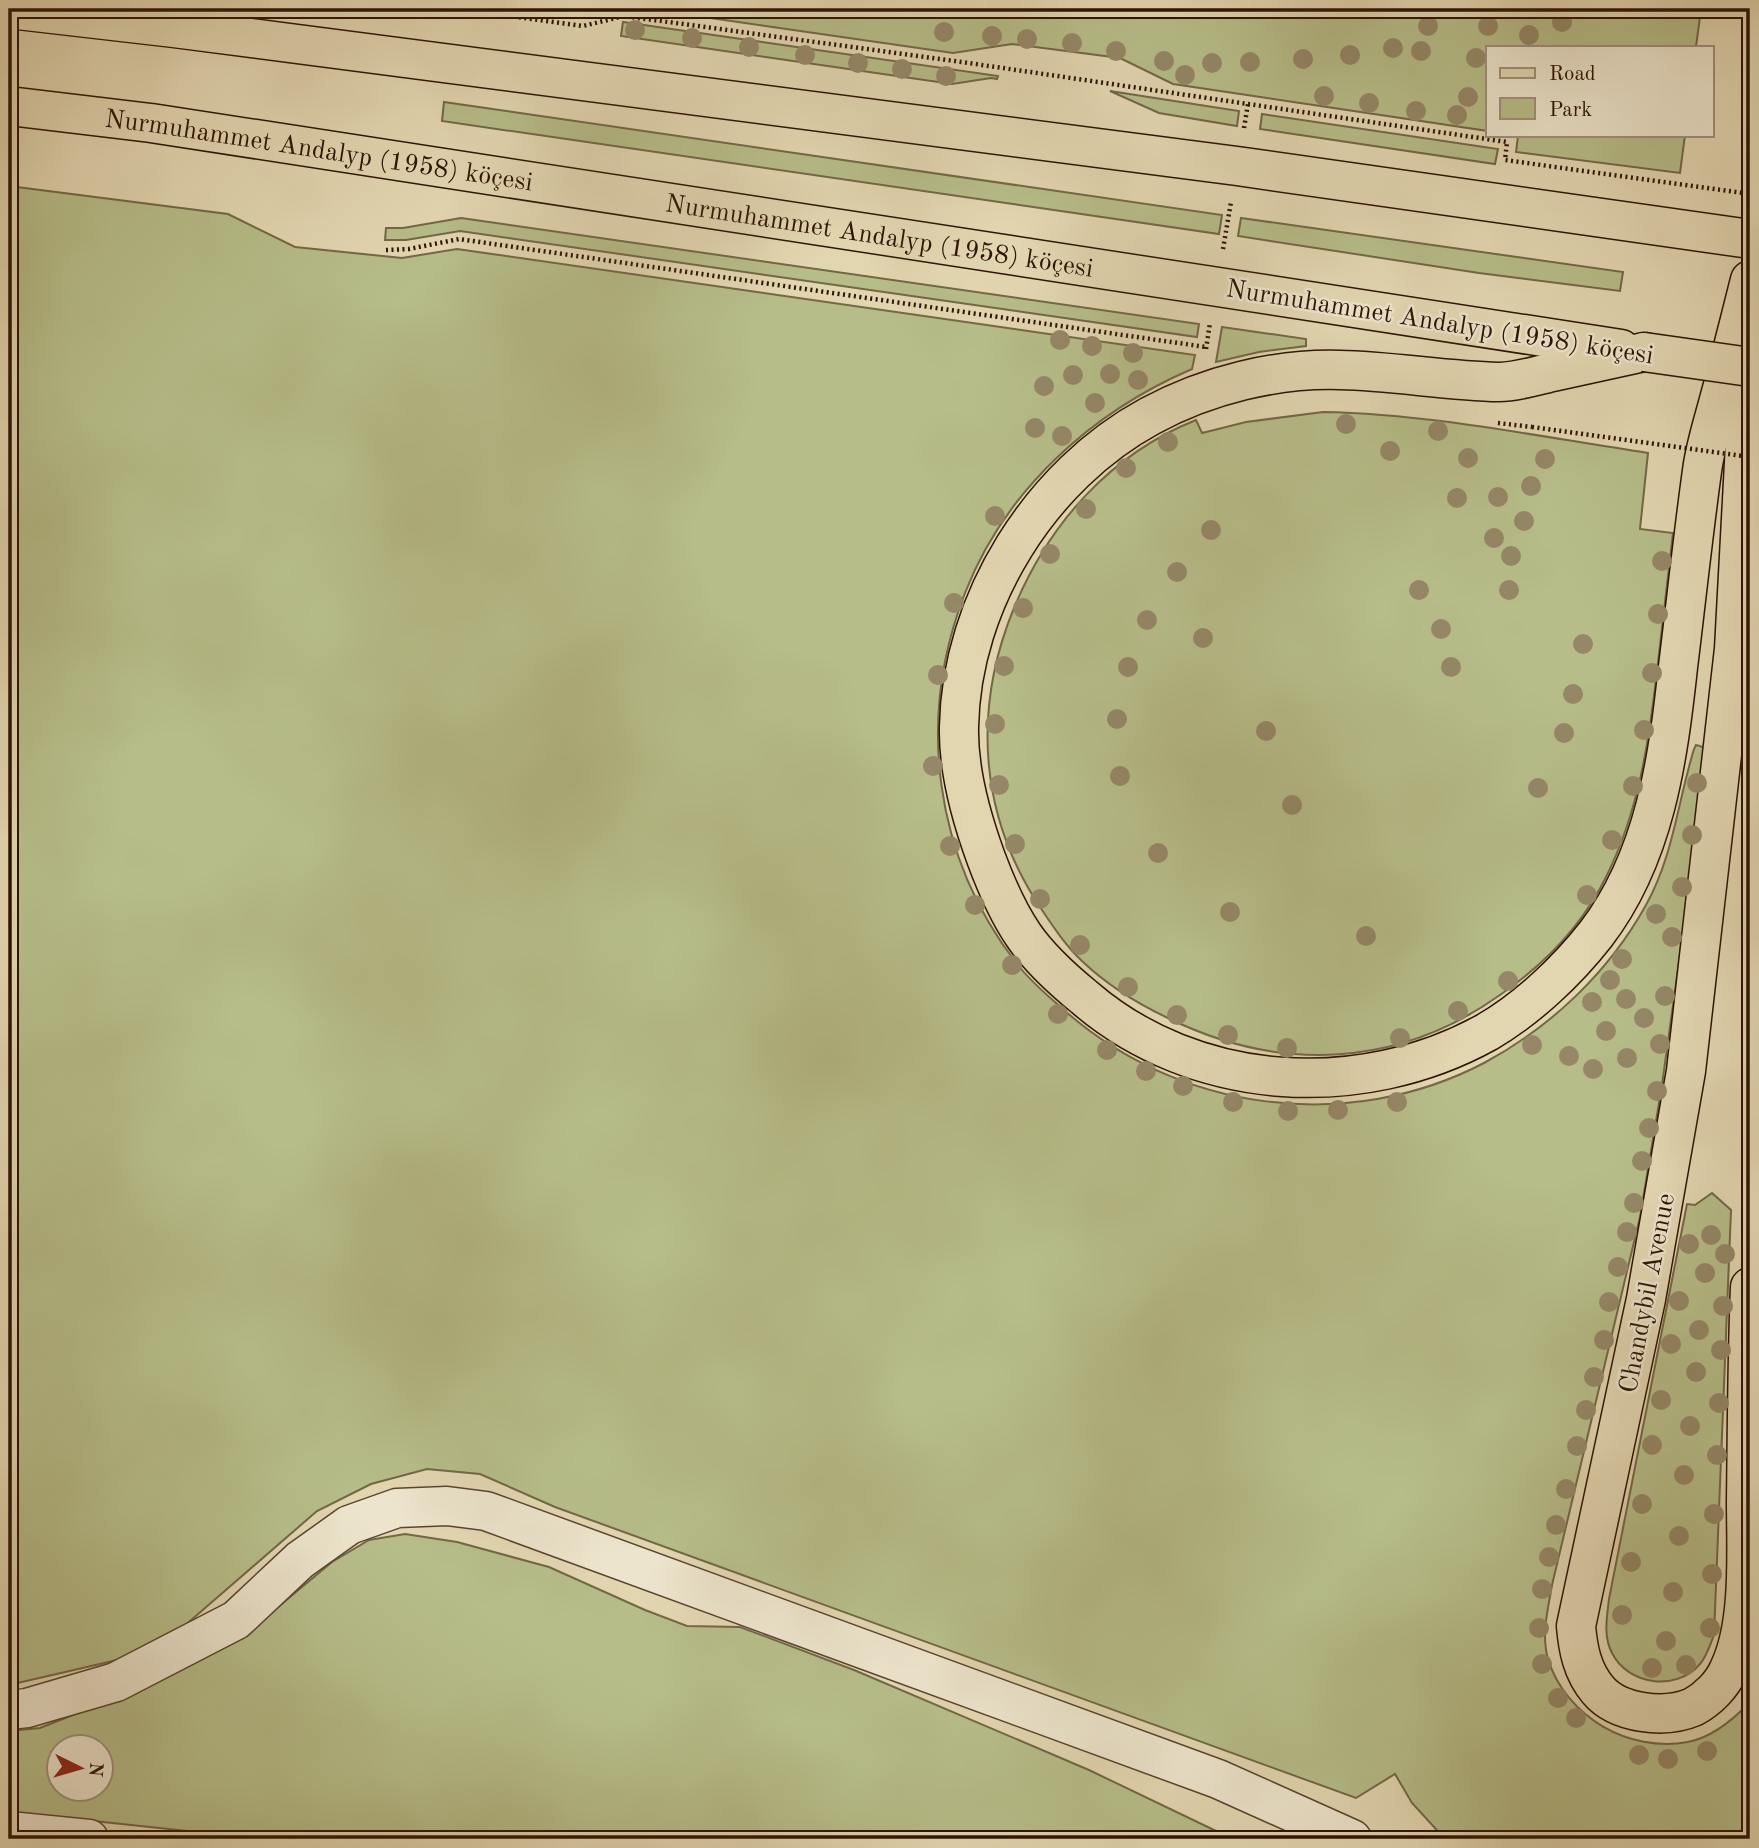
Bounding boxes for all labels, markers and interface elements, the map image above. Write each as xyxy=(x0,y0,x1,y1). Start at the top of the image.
legend xyxy=(1486,46,1714,136)
text: Road xyxy=(1549,64,1596,85)
text: Park xyxy=(1549,100,1592,121)
street label: Nurmuhammet Andalyp (1958) köçesi xyxy=(103,107,535,197)
street label: Nurmuhammet Andalyp (1958) köçesi xyxy=(663,191,1095,283)
street label: Nurmuhammet Andalyp (1958) köçesi xyxy=(1224,276,1655,370)
street label: Chandybil Avenue xyxy=(1616,1191,1680,1396)
north arrow xyxy=(46,1732,116,1802)
text: N xyxy=(84,1761,105,1778)

